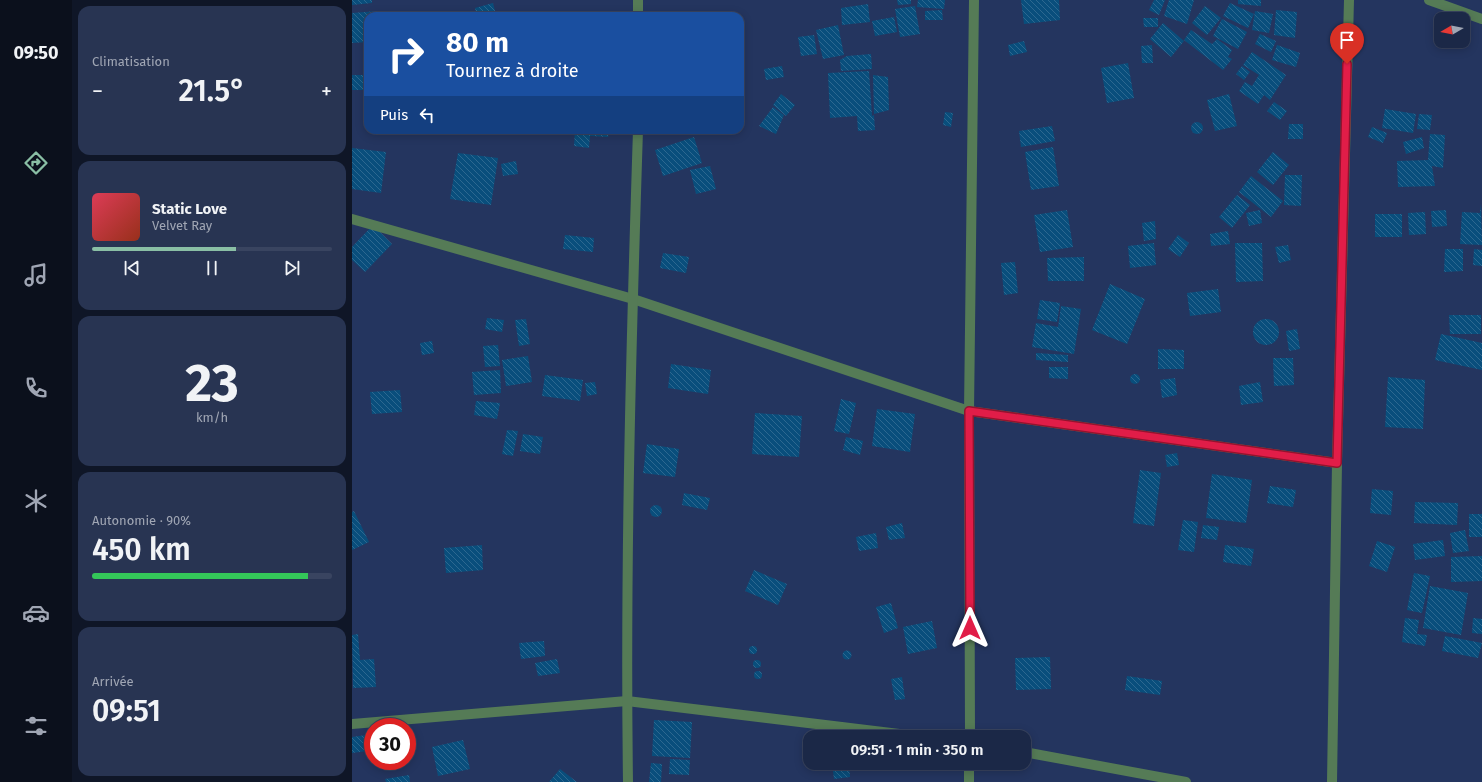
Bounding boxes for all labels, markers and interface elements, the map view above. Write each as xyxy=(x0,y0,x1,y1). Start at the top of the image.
north arrow xyxy=(1434,12,1470,48)
map controls xyxy=(1434,12,1470,48)
pin xyxy=(1330,23,1364,64)
text: 80 m xyxy=(446,26,509,59)
icon: right xyxy=(380,28,432,80)
icon: arrive xyxy=(1336,29,1358,51)
text: 09:50 xyxy=(13,42,59,64)
text: Climatisation xyxy=(92,54,170,69)
text: Tournez à droite xyxy=(446,60,578,82)
text: 21.5° xyxy=(179,73,246,109)
text: − xyxy=(92,78,103,105)
text: + xyxy=(321,78,332,105)
icon: left xyxy=(416,104,438,126)
text: Puis xyxy=(380,106,408,124)
icon: directions xyxy=(22,149,50,177)
text: Static Love xyxy=(152,200,227,218)
text: Velvet Ray xyxy=(152,218,212,233)
icon: previous xyxy=(121,257,143,279)
icon: pause xyxy=(201,257,223,279)
icon: next xyxy=(281,257,303,279)
icon: music xyxy=(22,261,50,289)
text: 23 xyxy=(185,352,239,415)
icon: phone xyxy=(22,374,50,402)
text: km/h xyxy=(196,410,228,425)
icon: climate xyxy=(22,487,50,515)
text: Autonomie · 90% xyxy=(92,513,191,528)
text: 450 km xyxy=(92,532,191,568)
icon: car xyxy=(22,599,50,627)
position arrow xyxy=(949,607,991,649)
text: Arrivée xyxy=(92,674,134,689)
text: 09:51 xyxy=(92,693,161,729)
icon: filters xyxy=(22,712,50,740)
speed limit sign: 30 xyxy=(364,718,416,770)
text: 09:51 · 1 min · 350 m xyxy=(850,741,984,759)

